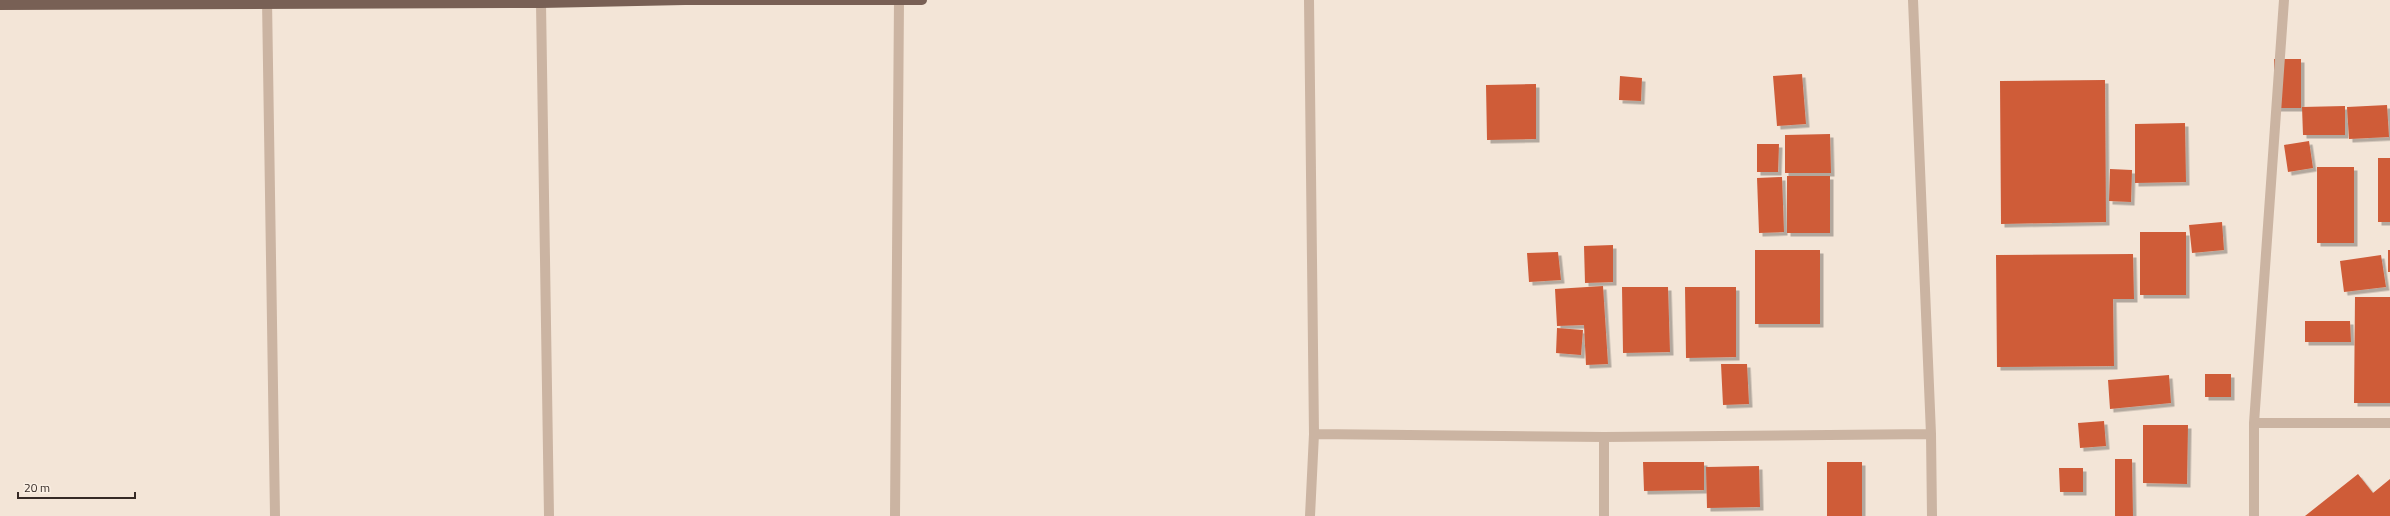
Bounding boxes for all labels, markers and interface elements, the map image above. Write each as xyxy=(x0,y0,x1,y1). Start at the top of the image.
scale bar xyxy=(18,474,135,500)
text: 20 m xyxy=(24,478,50,497)

